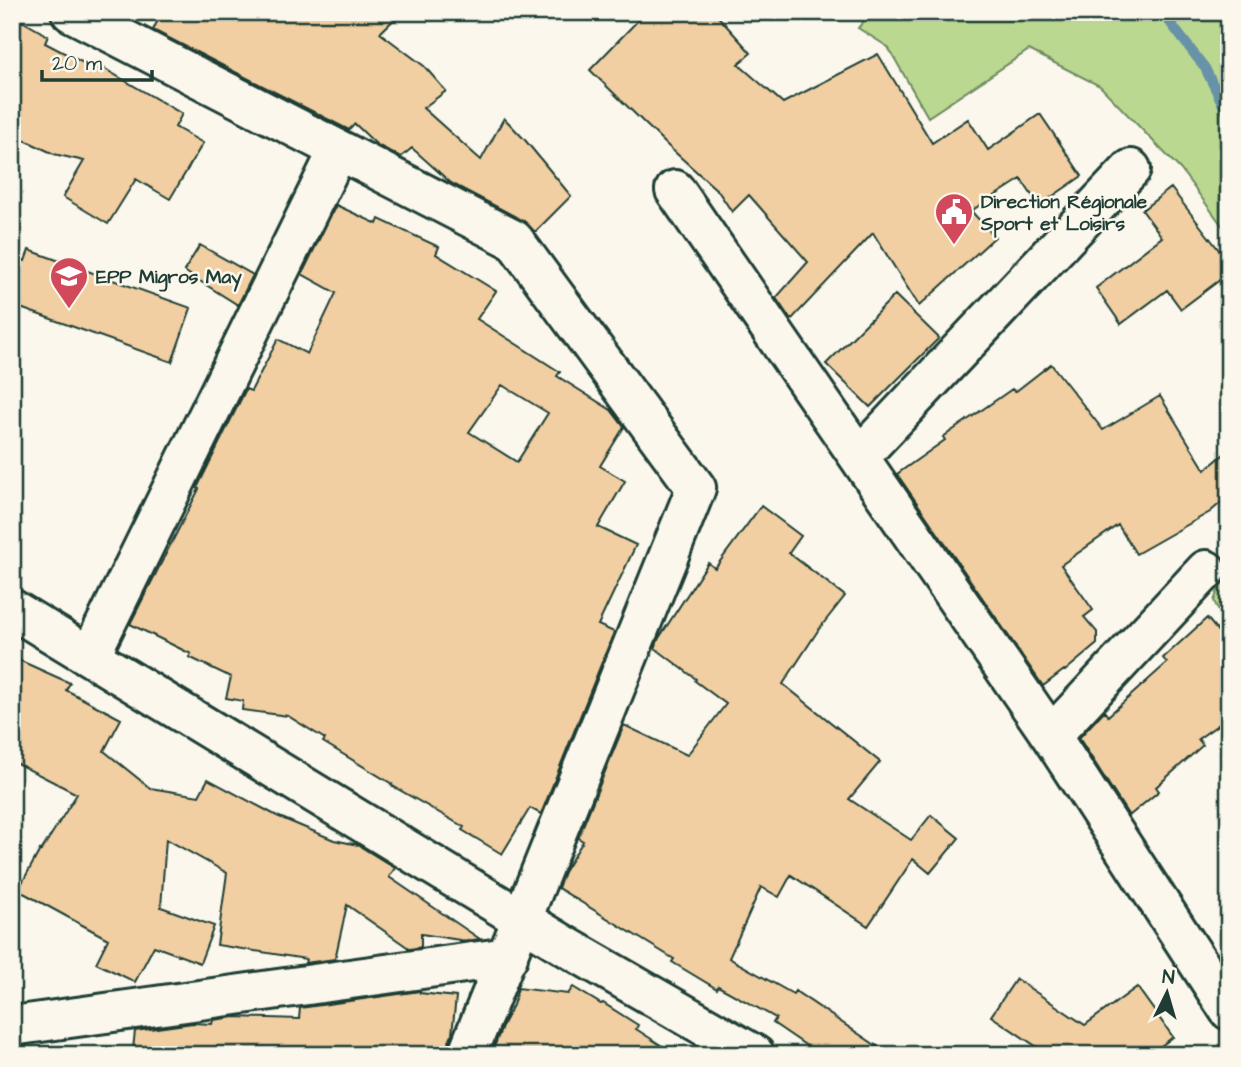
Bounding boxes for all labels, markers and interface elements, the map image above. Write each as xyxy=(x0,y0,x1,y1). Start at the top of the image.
scale bar xyxy=(42,38,152,82)
text: 20 m xyxy=(52,49,103,78)
place label: Direction Régionale Sport et Loisirs xyxy=(980,189,1148,238)
public building icon: Direction Régionale Sport et Loisirs xyxy=(933,191,975,246)
school or university icon: EPP Migros May xyxy=(48,255,90,310)
place label: EPP Migros May xyxy=(96,264,242,292)
north arrow xyxy=(1132,958,1202,1028)
text: N xyxy=(1161,964,1176,992)

